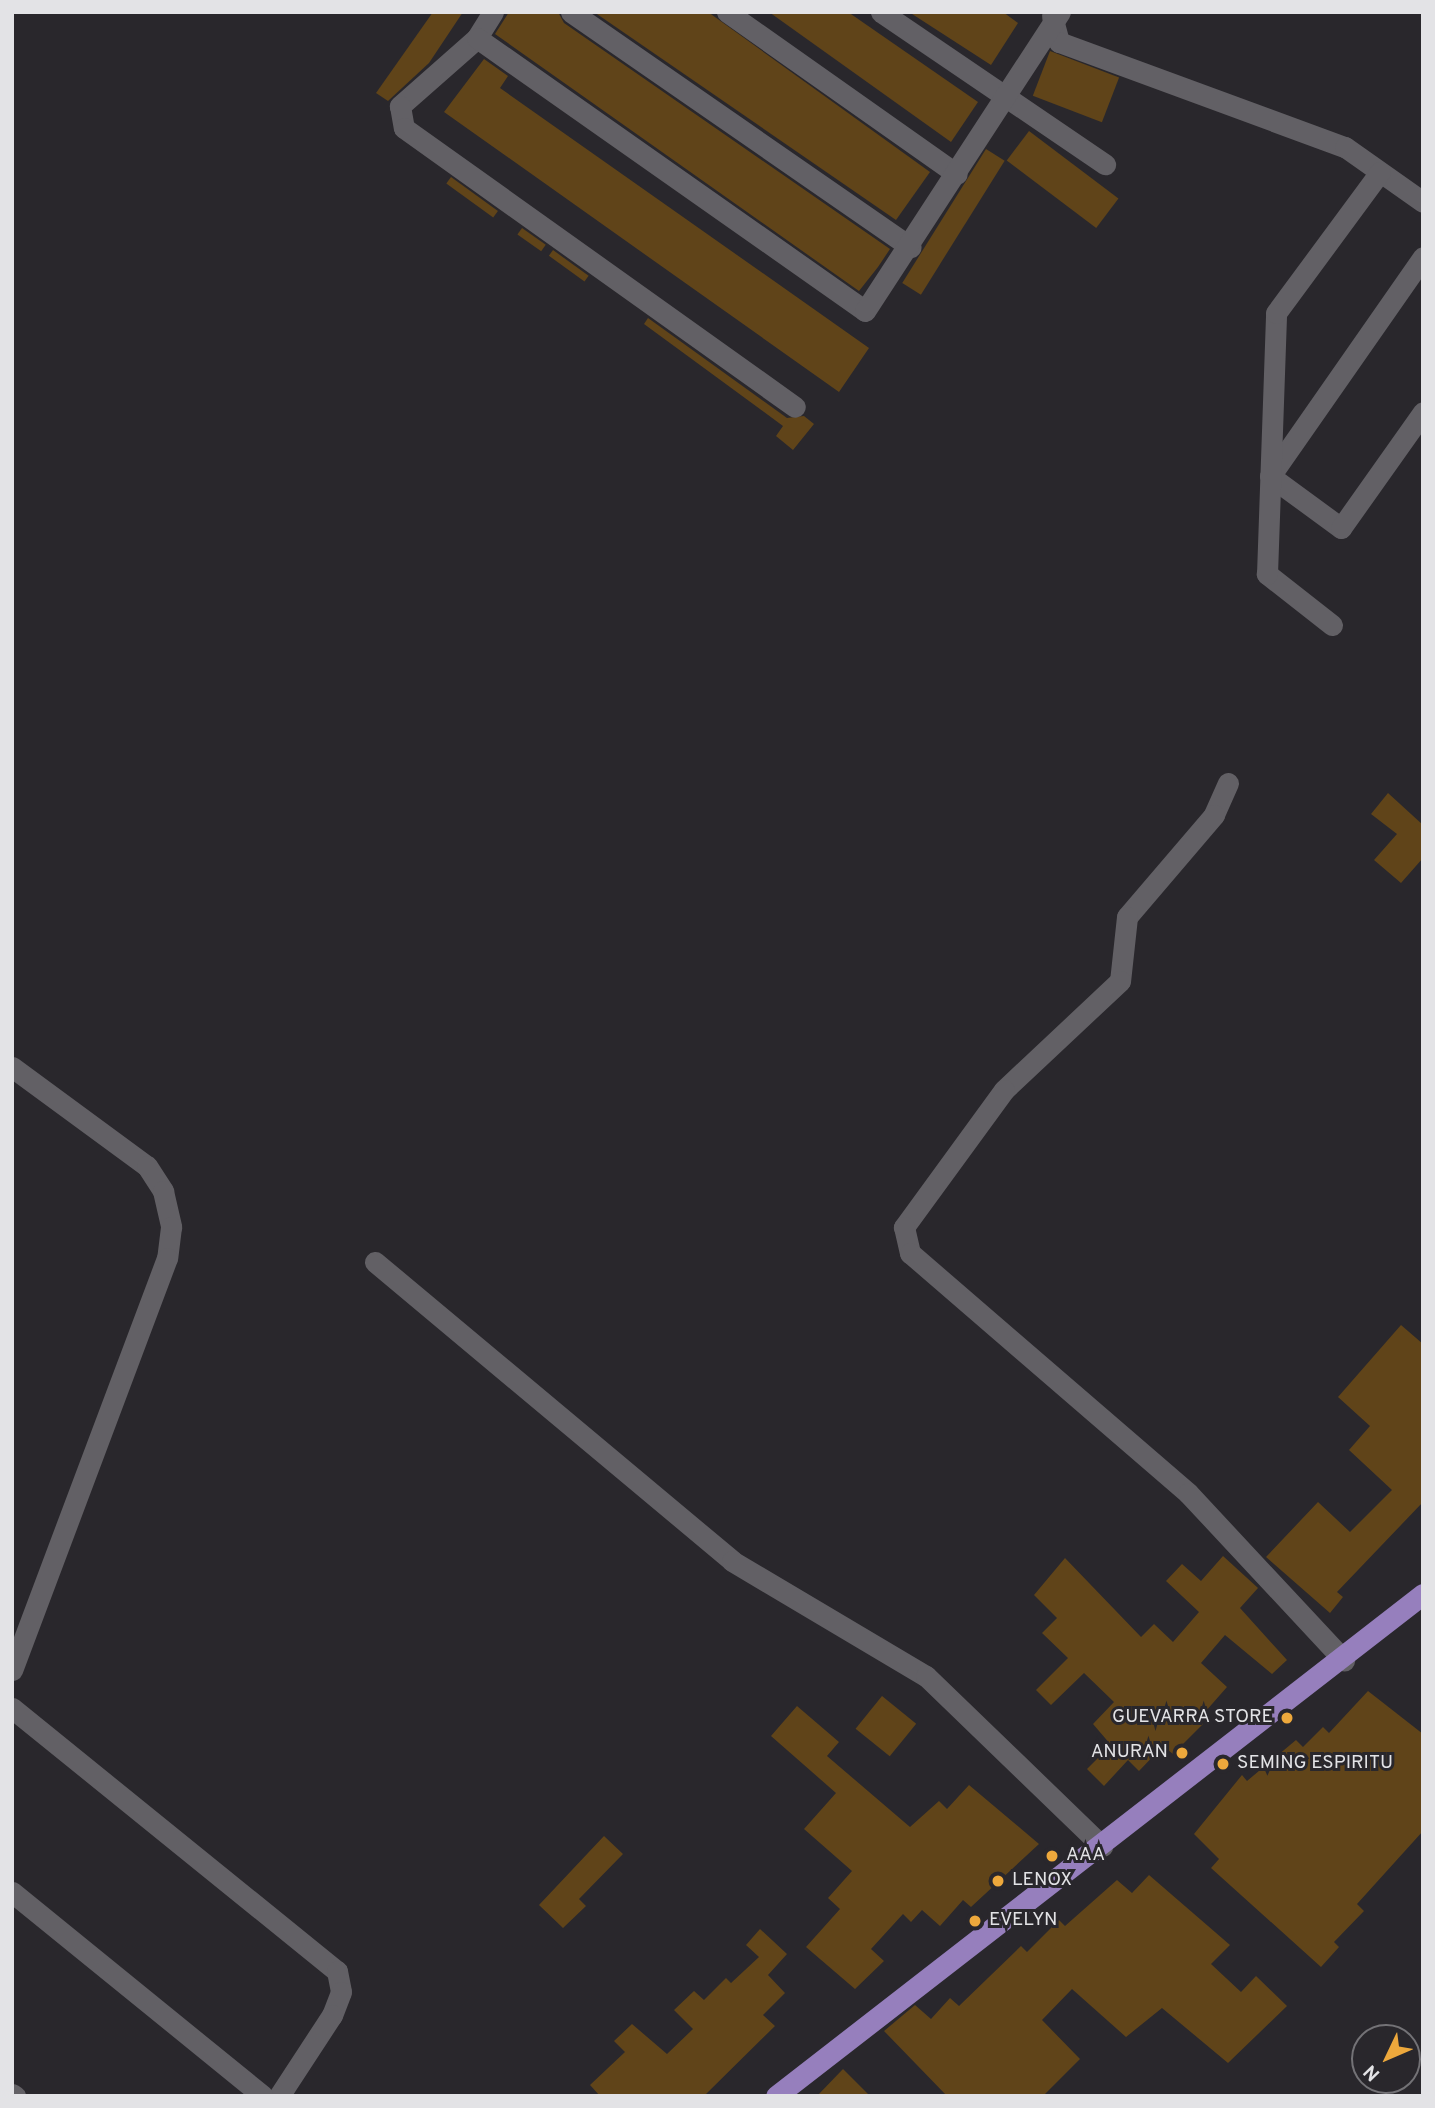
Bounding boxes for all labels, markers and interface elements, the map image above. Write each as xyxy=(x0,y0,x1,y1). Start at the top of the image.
place label: GUEVARRA STORE xyxy=(1111,1707,1273,1729)
marker: GUEVARRA STORE xyxy=(1279,1710,1295,1726)
place label: ANURAN xyxy=(1091,1742,1168,1764)
marker: ANURAN xyxy=(1174,1745,1190,1761)
place label: SEMING ESPIRITU xyxy=(1237,1753,1393,1775)
marker: SEMING ESPIRITU xyxy=(1215,1756,1231,1772)
place label: AAA xyxy=(1066,1845,1105,1867)
marker: AAA xyxy=(1044,1848,1060,1864)
place label: LENOX xyxy=(1012,1870,1072,1892)
marker: LENOX xyxy=(990,1873,1006,1889)
place label: EVELYN xyxy=(989,1910,1058,1932)
marker: EVELYN xyxy=(967,1913,983,1929)
north arrow xyxy=(1351,2024,1421,2094)
text: N xyxy=(1359,2059,1386,2085)

